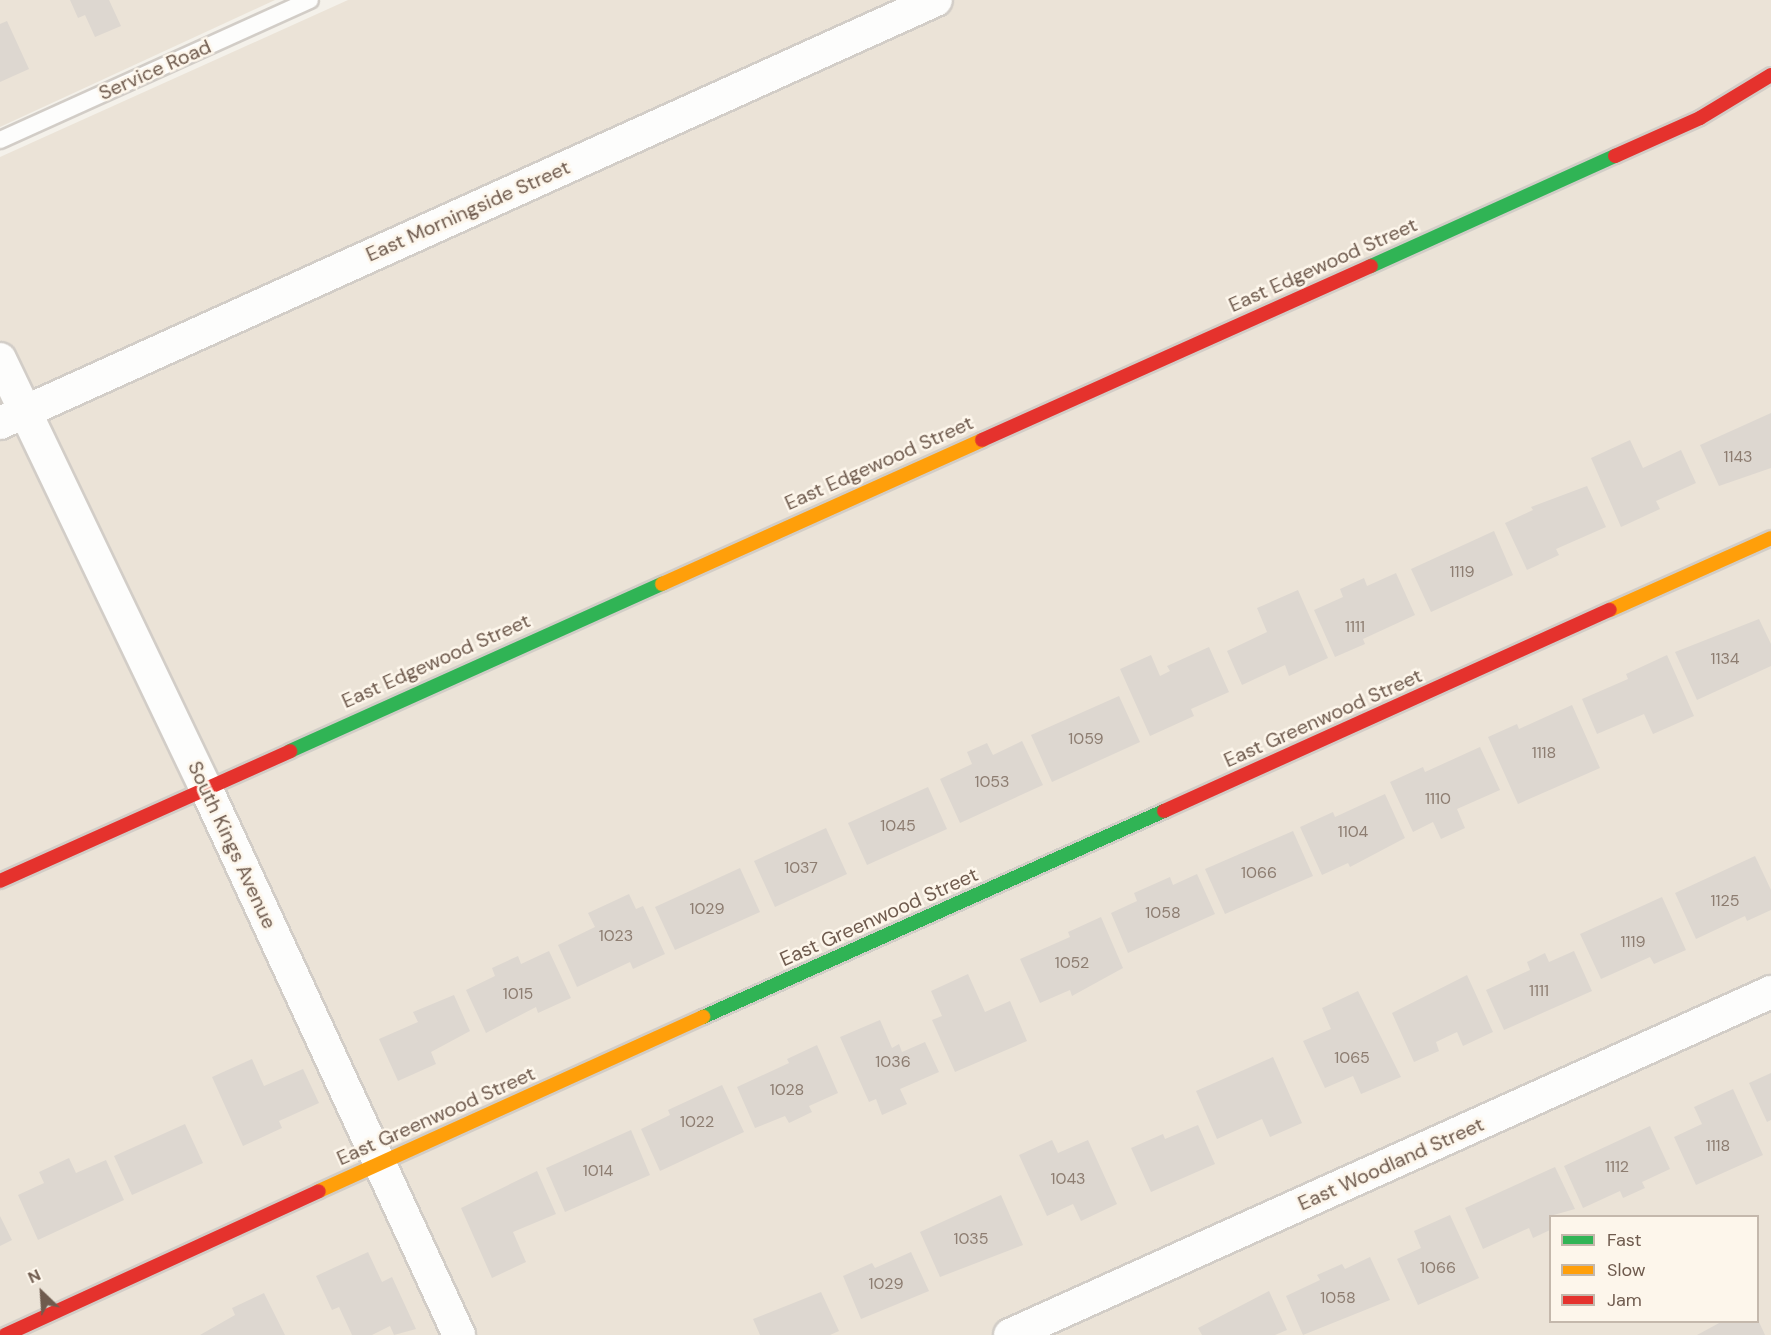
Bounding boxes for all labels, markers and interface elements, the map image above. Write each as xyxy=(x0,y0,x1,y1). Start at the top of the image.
street label: Service Road xyxy=(95,35,215,105)
street label: East Morningside Street xyxy=(362,155,574,267)
street label: East Edgewood Street xyxy=(1225,213,1421,317)
street label: East Edgewood Street xyxy=(781,411,977,515)
house number: 1143 xyxy=(1723,447,1753,467)
house number: 1119 xyxy=(1449,562,1475,582)
street label: East Edgewood Street xyxy=(338,609,534,713)
house number: 1111 xyxy=(1345,617,1365,637)
house number: 1134 xyxy=(1710,649,1740,669)
street label: East Greenwood Street xyxy=(1220,663,1426,773)
house number: 1059 xyxy=(1068,729,1104,749)
house number: 1118 xyxy=(1532,743,1556,763)
street label: South Kings Avenue xyxy=(183,757,281,933)
house number: 1053 xyxy=(974,772,1010,792)
house number: 1110 xyxy=(1425,789,1451,809)
house number: 1045 xyxy=(880,816,916,836)
house number: 1104 xyxy=(1338,822,1368,842)
house number: 1037 xyxy=(784,858,818,878)
street label: East Greenwood Street xyxy=(776,862,982,972)
house number: 1066 xyxy=(1241,863,1277,883)
house number: 1125 xyxy=(1711,891,1739,911)
house number: 1029 xyxy=(690,899,724,919)
house number: 1058 xyxy=(1145,903,1181,923)
house number: 1023 xyxy=(599,926,633,946)
house number: 1119 xyxy=(1620,932,1646,952)
house number: 1052 xyxy=(1055,953,1089,973)
house number: 1111 xyxy=(1529,981,1549,1001)
house number: 1015 xyxy=(503,984,533,1004)
house number: 1065 xyxy=(1334,1048,1370,1068)
house number: 1036 xyxy=(875,1052,911,1072)
street label: East Greenwood Street xyxy=(333,1061,539,1171)
house number: 1028 xyxy=(770,1080,804,1100)
house number: 1022 xyxy=(680,1112,714,1132)
street label: East Woodland Street xyxy=(1294,1112,1488,1216)
house number: 1118 xyxy=(1706,1136,1730,1156)
house number: 1112 xyxy=(1605,1157,1629,1177)
house number: 1014 xyxy=(583,1161,613,1181)
house number: 1043 xyxy=(1050,1169,1086,1189)
legend xyxy=(1549,1215,1759,1323)
text: Fast xyxy=(1607,1228,1642,1252)
house number: 1035 xyxy=(953,1229,989,1249)
house number: 1066 xyxy=(1420,1258,1456,1278)
text: Slow xyxy=(1607,1258,1646,1282)
north arrow xyxy=(12,1263,72,1323)
text: N xyxy=(24,1264,44,1288)
house number: 1029 xyxy=(869,1274,903,1294)
house number: 1058 xyxy=(1320,1288,1356,1308)
text: Jam xyxy=(1607,1288,1642,1312)

